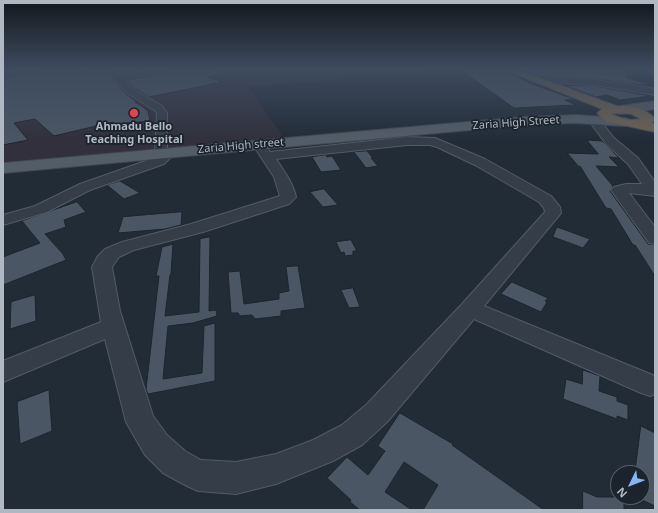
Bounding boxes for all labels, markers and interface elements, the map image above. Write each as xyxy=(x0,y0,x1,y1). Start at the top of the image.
marker: Ahmadu Bello Teaching Hospital xyxy=(128,107,140,119)
street label: Zaria High Street xyxy=(472,113,560,133)
place label: Ahmadu Bello Teaching Hospital xyxy=(85,120,183,146)
street label: Zaria High street xyxy=(197,136,285,156)
north arrow xyxy=(610,465,650,505)
text: N xyxy=(613,484,630,501)

